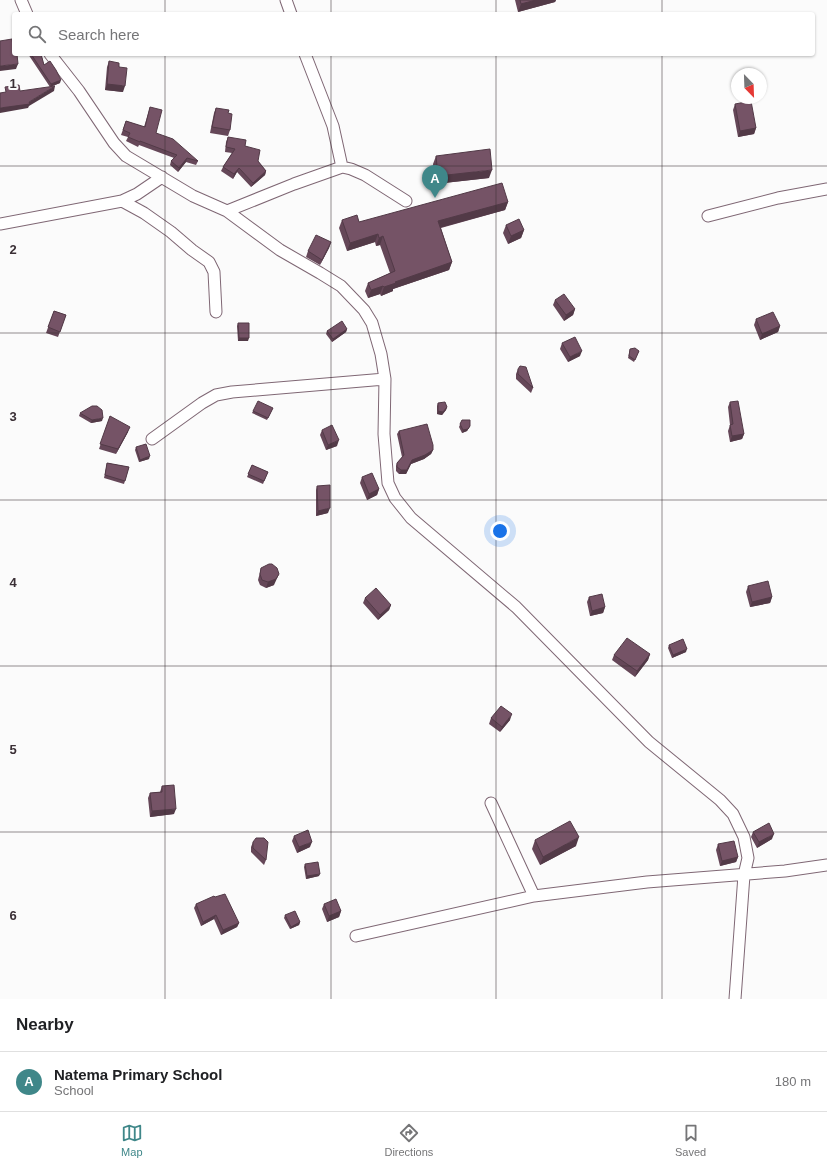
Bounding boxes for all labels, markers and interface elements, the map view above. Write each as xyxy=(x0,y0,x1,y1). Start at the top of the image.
search box xyxy=(12,12,815,56)
icon: search xyxy=(26,23,48,45)
text: Search here xyxy=(58,26,140,43)
north arrow xyxy=(731,68,767,104)
text: 1 xyxy=(9,76,17,91)
pin: A xyxy=(422,165,448,198)
text: 2 xyxy=(9,242,17,257)
text: 3 xyxy=(9,409,17,424)
your location xyxy=(490,521,510,541)
text: 4 xyxy=(9,575,17,590)
text: 5 xyxy=(9,742,17,757)
text: 6 xyxy=(9,908,17,923)
text: Nearby xyxy=(16,1015,74,1034)
text: Natema Primary School xyxy=(54,1066,222,1083)
text: A xyxy=(24,1074,34,1089)
text: 180 m xyxy=(775,1074,811,1089)
text: School xyxy=(54,1083,94,1098)
tab: Map xyxy=(121,1122,143,1158)
tab: Directions xyxy=(384,1122,433,1158)
tab: Saved xyxy=(675,1122,706,1158)

